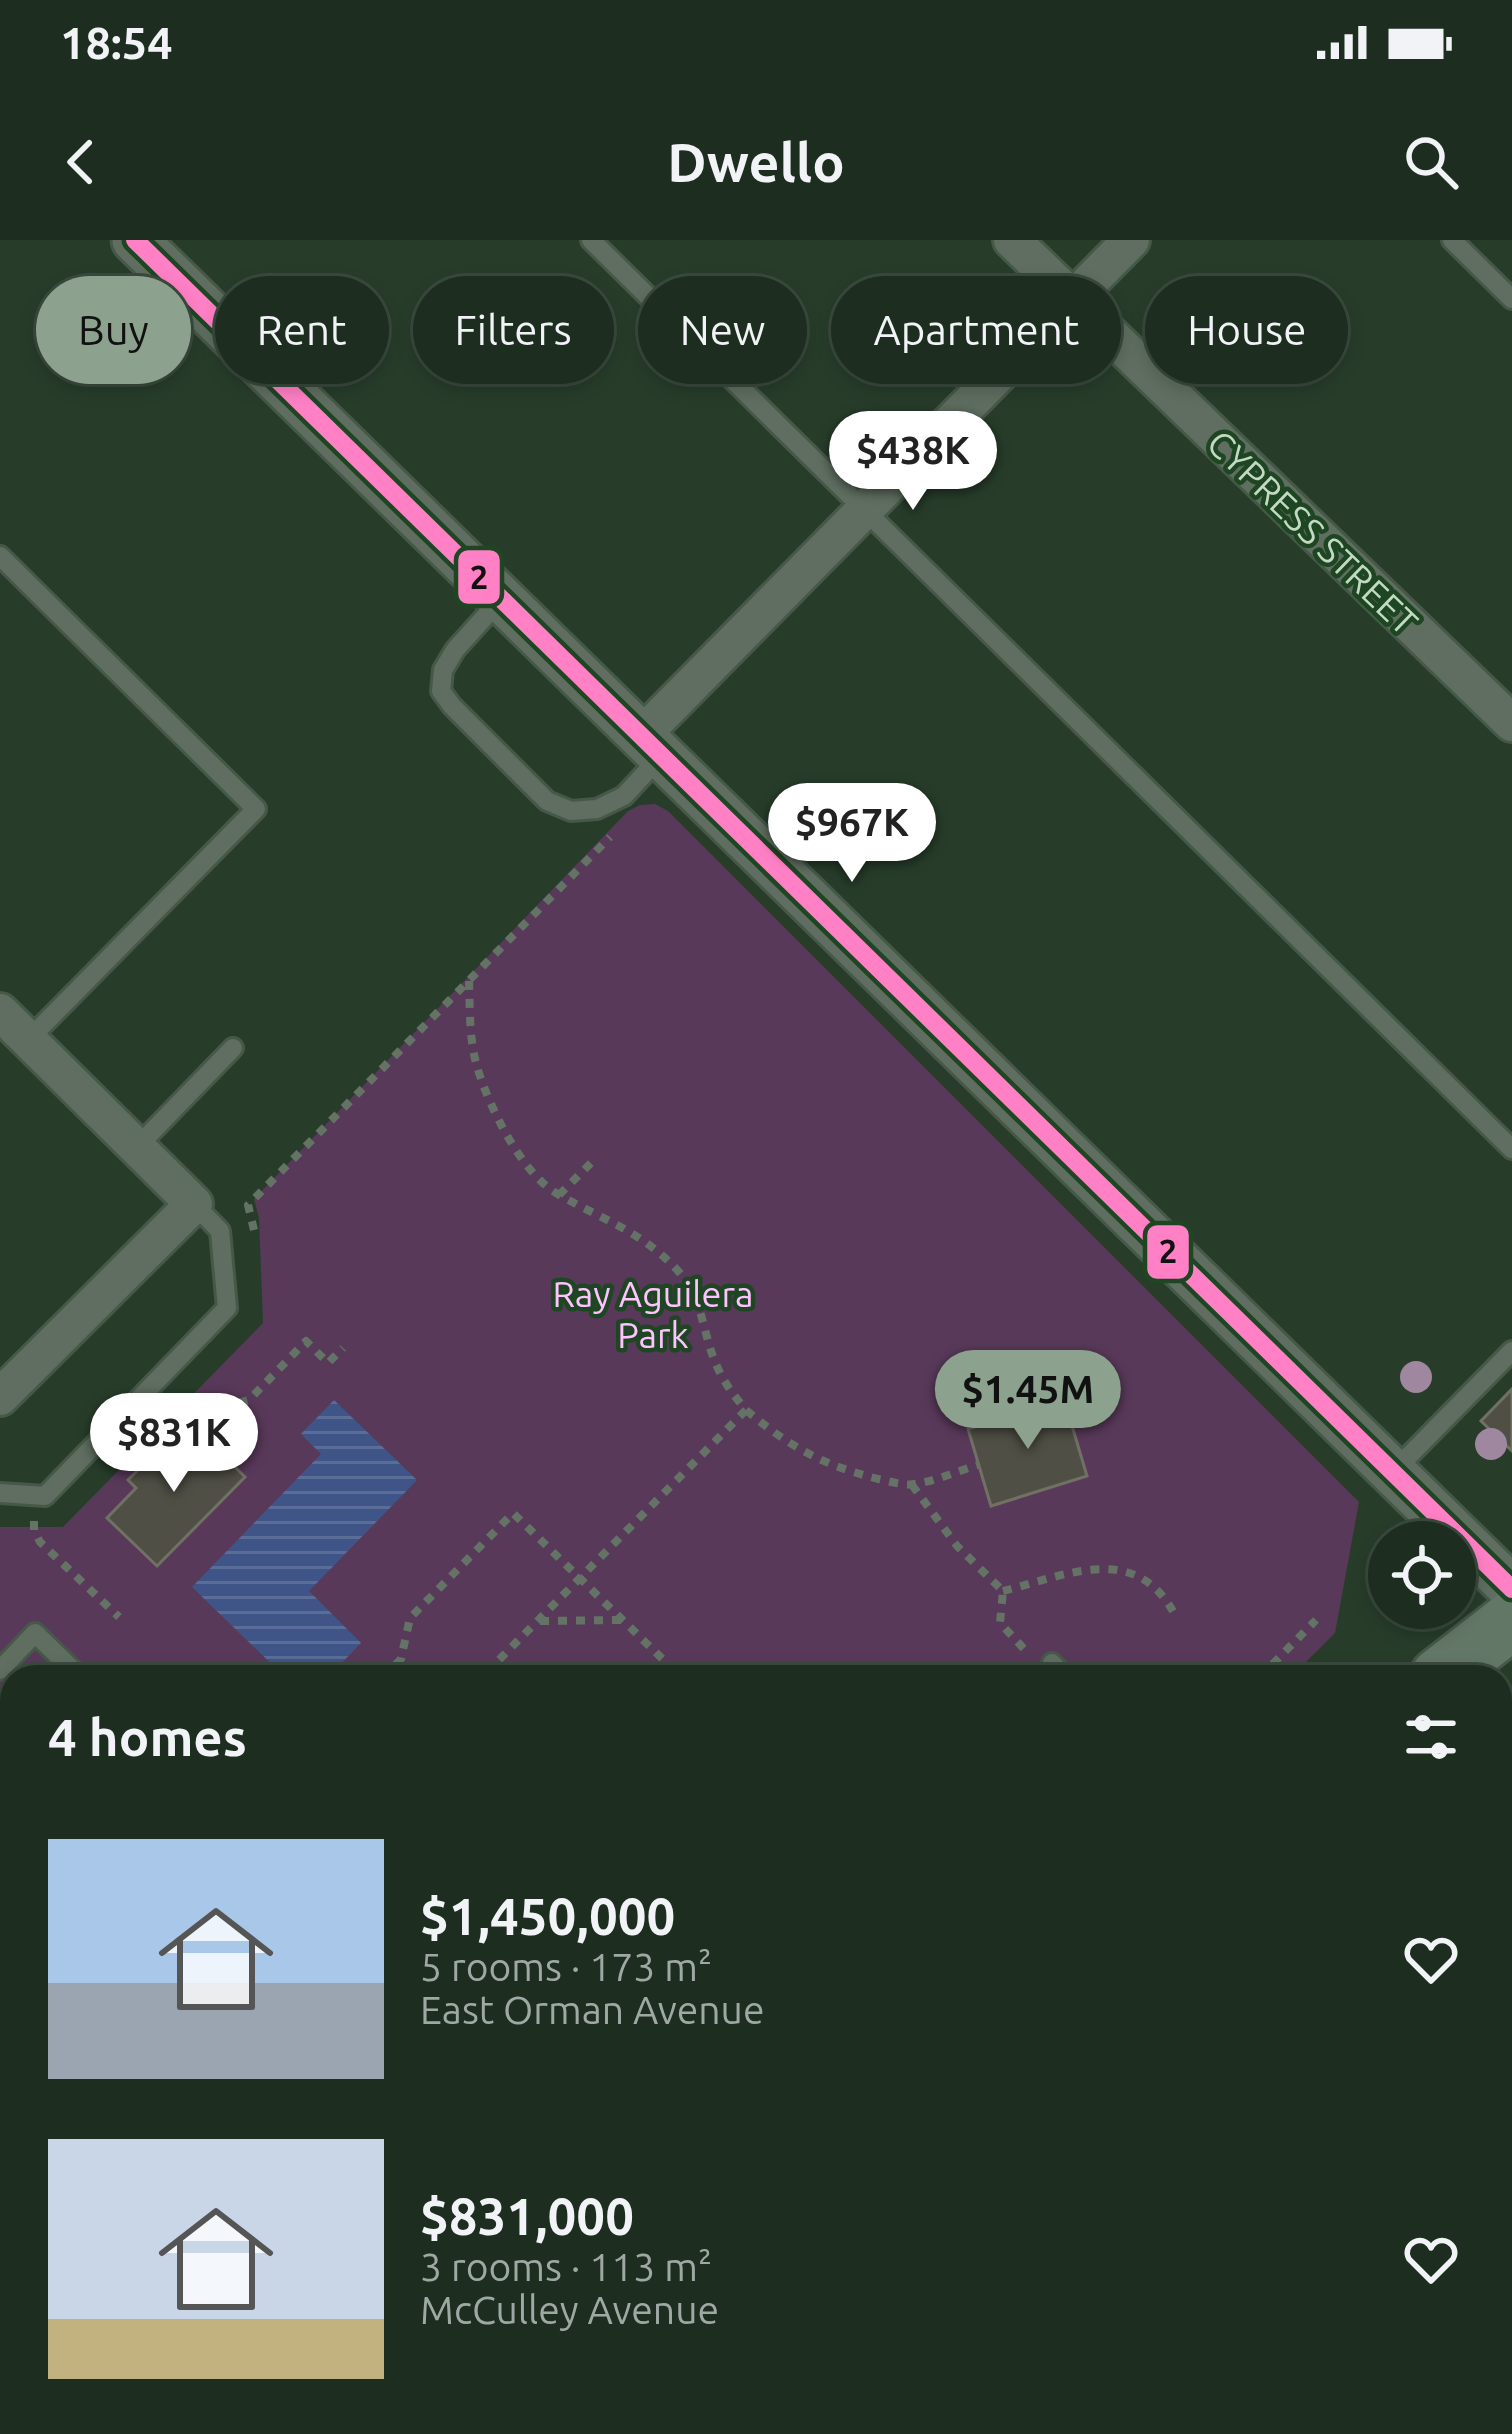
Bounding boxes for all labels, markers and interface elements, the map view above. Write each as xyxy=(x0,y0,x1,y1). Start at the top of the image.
text: 18:54 xyxy=(60,17,173,68)
icon: back xyxy=(48,129,114,195)
icon: search xyxy=(1398,129,1464,195)
text: Dwello xyxy=(667,132,845,192)
chip: Buy xyxy=(36,276,191,384)
chip: Rent xyxy=(215,276,389,384)
chip: Filters xyxy=(413,276,614,384)
chip: New xyxy=(638,276,807,384)
chip: Apartment xyxy=(831,276,1121,384)
chip: House xyxy=(1145,276,1348,384)
pin: $438K xyxy=(829,411,997,513)
street label: CYPRESS STREET xyxy=(1200,422,1426,642)
text: $438K xyxy=(856,428,970,471)
line badge: 2 xyxy=(456,548,502,606)
text: 2 xyxy=(470,558,488,595)
pin: $967K xyxy=(768,783,936,885)
text: $967K xyxy=(795,800,909,843)
line badge: 2 xyxy=(1145,1223,1191,1281)
text: 2 xyxy=(1159,1232,1177,1269)
park label: Ray Aguilera Park xyxy=(552,1273,754,1355)
pin: $1.45M xyxy=(930,1350,1126,1452)
text: $1.45M xyxy=(962,1367,1094,1410)
pin: $831K xyxy=(90,1393,258,1495)
text: $831K xyxy=(117,1410,231,1453)
map controls xyxy=(1368,1521,1476,1629)
button: locate xyxy=(1368,1521,1476,1629)
icon: filters xyxy=(1398,1704,1464,1770)
text: 4 homes xyxy=(48,1708,247,1766)
icon: home xyxy=(144,1887,288,2031)
text: $1,450,000 xyxy=(420,1887,675,1945)
icon: heart xyxy=(1398,1926,1464,1992)
text: 5 rooms · 173 m² xyxy=(420,1945,712,1988)
text: East Orman Avenue xyxy=(420,1988,764,2031)
icon: home xyxy=(144,2187,288,2331)
text: $831,000 xyxy=(420,2187,634,2245)
icon: heart xyxy=(1398,2226,1464,2292)
text: 3 rooms · 113 m² xyxy=(420,2245,712,2288)
text: McCulley Avenue xyxy=(420,2288,719,2331)

